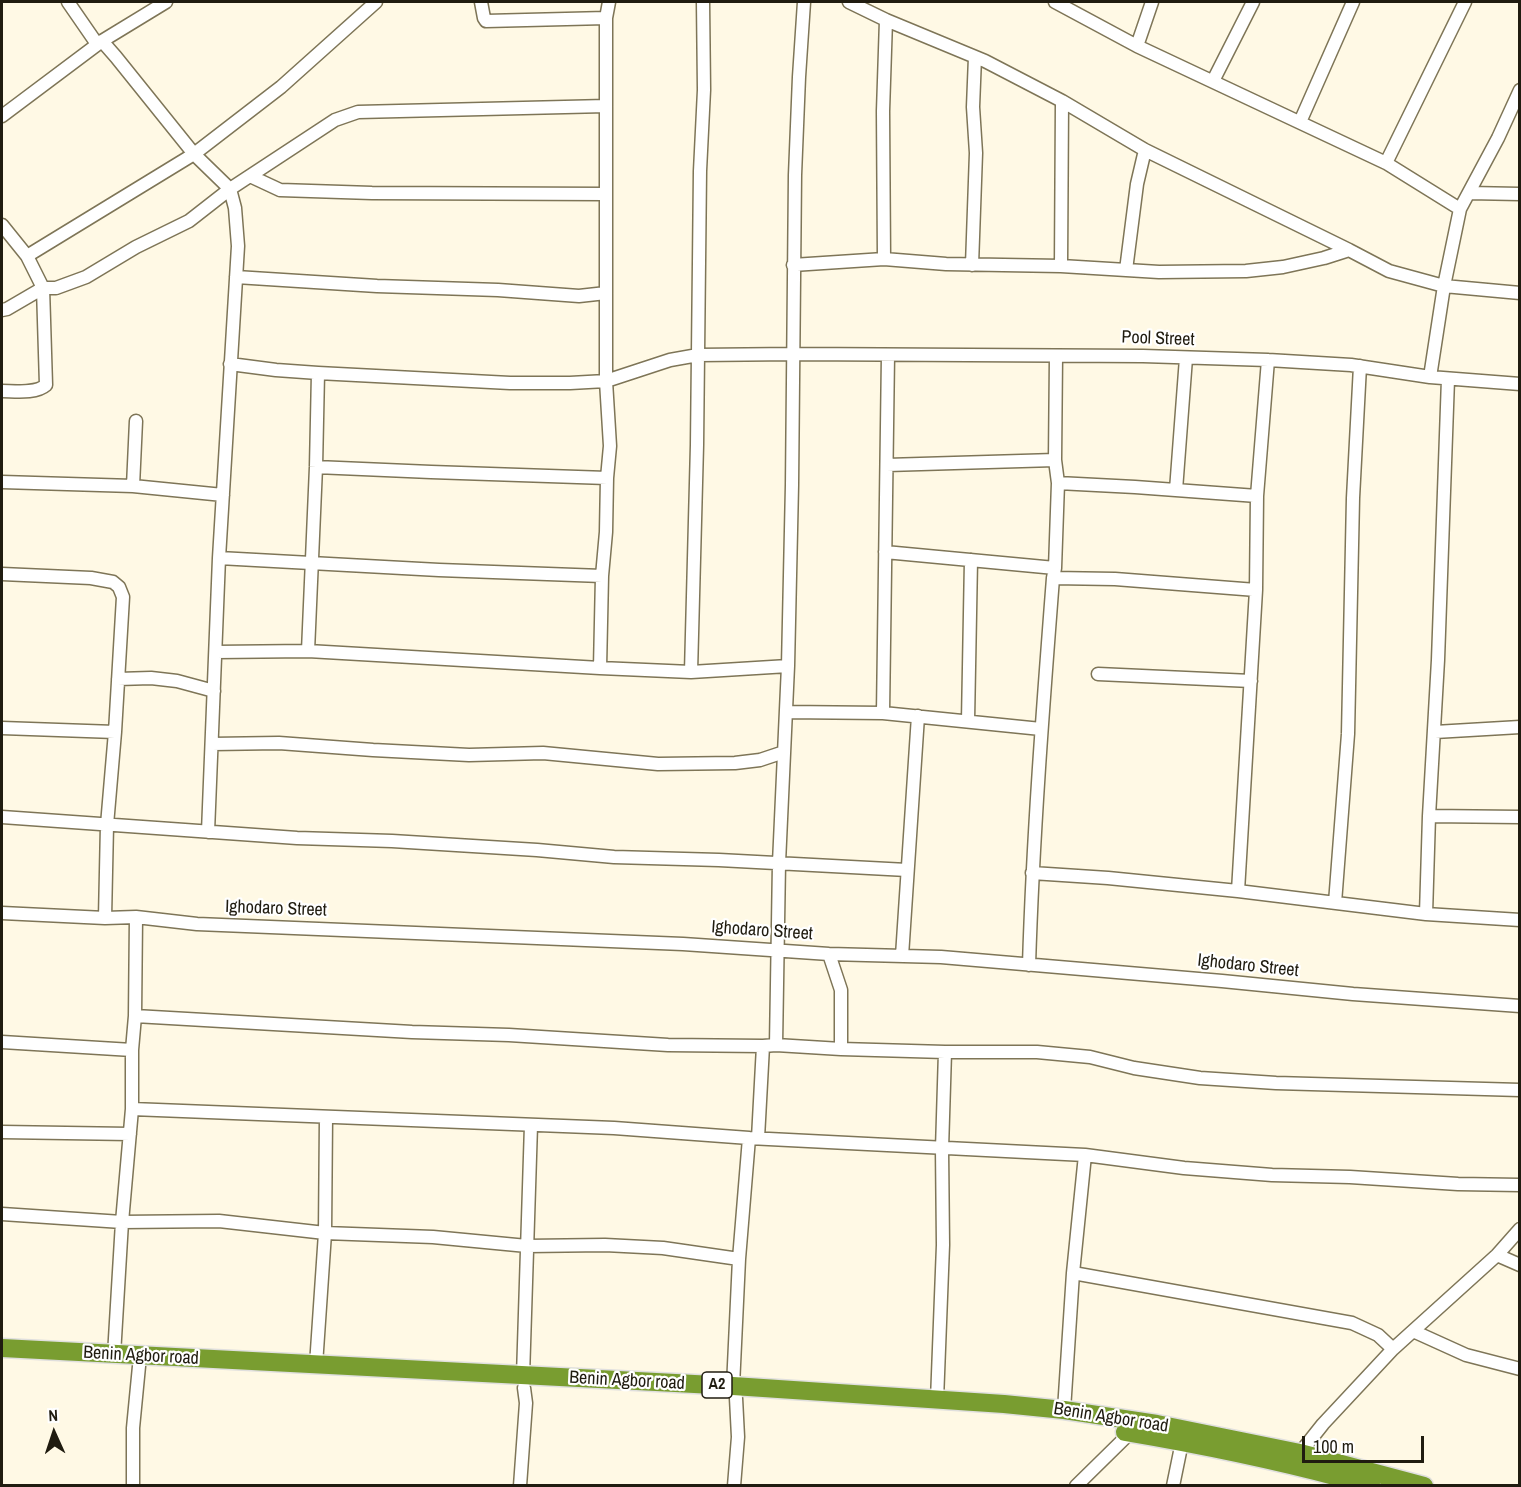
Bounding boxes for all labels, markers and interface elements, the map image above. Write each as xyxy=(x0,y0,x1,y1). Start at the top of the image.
street label: Pool Street xyxy=(1121,327,1195,351)
street label: Ighodaro Street xyxy=(225,896,327,922)
street label: Ighodaro Street xyxy=(710,917,814,945)
street label: Ighodaro Street xyxy=(1196,950,1300,982)
street label: Benin Agbor road xyxy=(83,1342,199,1370)
street label: Benin Agbor road xyxy=(569,1367,685,1395)
road number: A2 xyxy=(702,1372,732,1398)
street label: Benin Agbor road xyxy=(1052,1398,1170,1438)
north arrow xyxy=(24,1403,84,1463)
text: N xyxy=(48,1404,58,1426)
scale bar xyxy=(1305,1424,1426,1462)
text: 100 m xyxy=(1313,1434,1354,1459)

